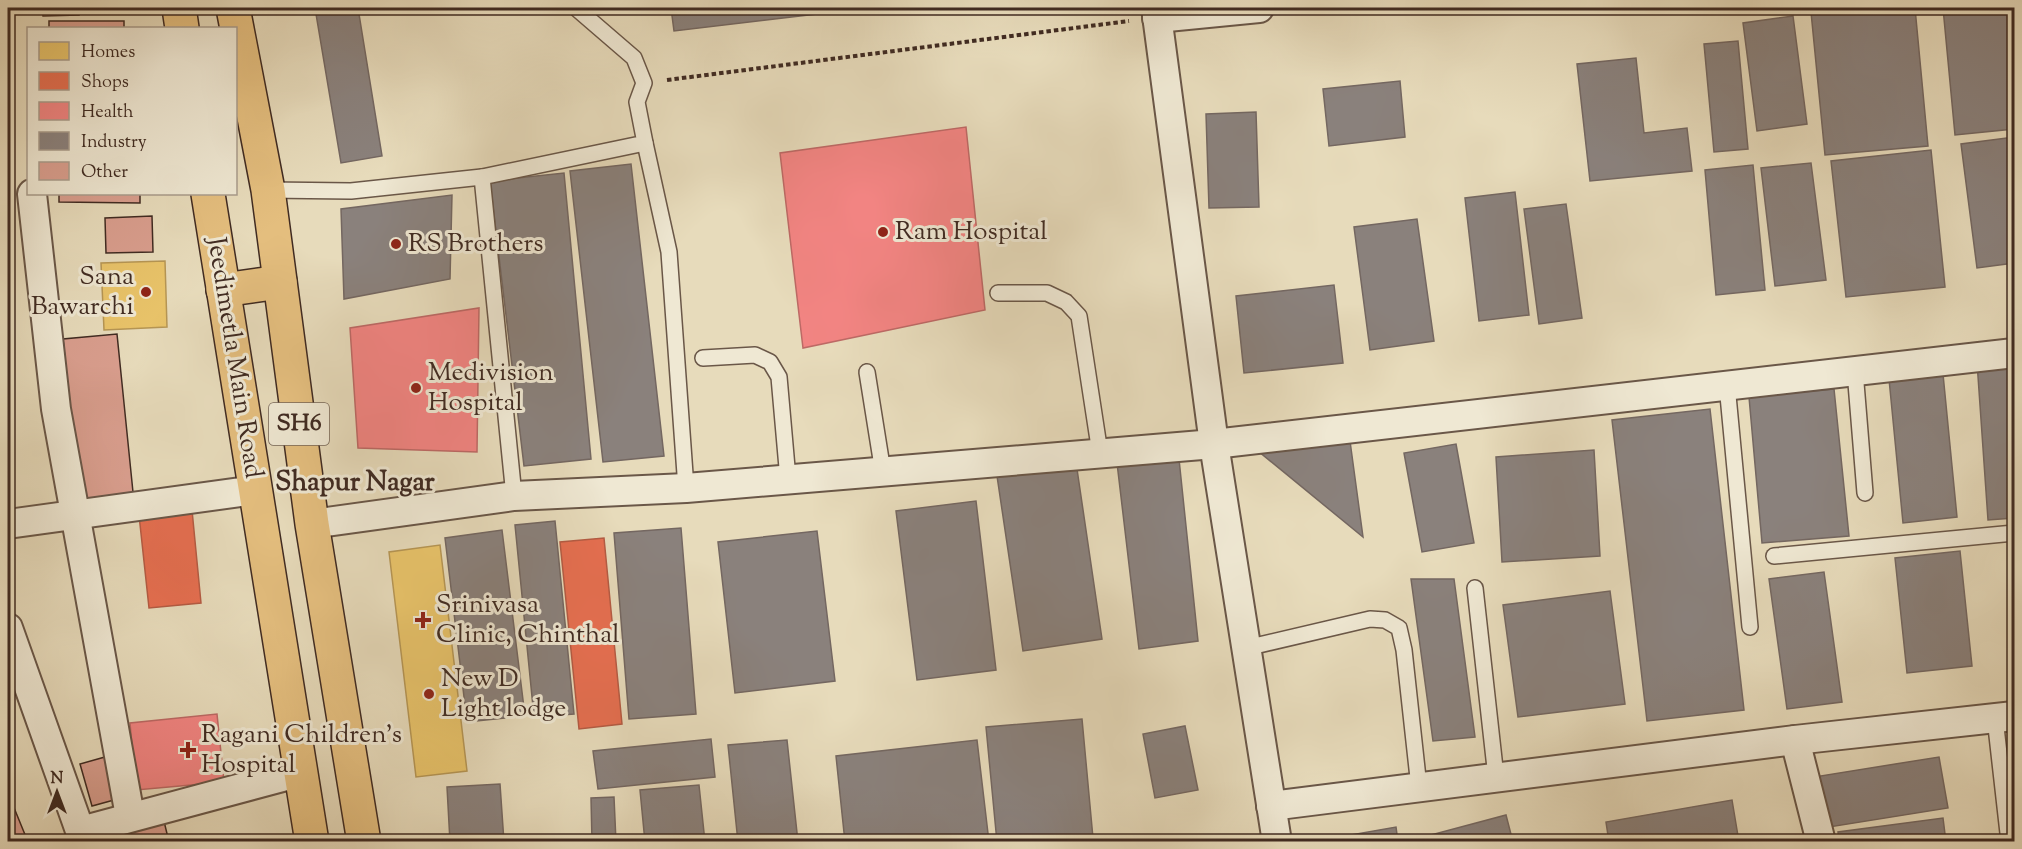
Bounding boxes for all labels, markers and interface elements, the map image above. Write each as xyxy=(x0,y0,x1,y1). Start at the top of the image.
legend xyxy=(27,27,237,195)
text: Homes xyxy=(81,40,135,66)
text: Shops xyxy=(81,70,129,96)
text: Health xyxy=(81,100,134,126)
text: Industry xyxy=(81,130,147,156)
text: Other xyxy=(81,160,128,186)
place label: Ram Hospital xyxy=(895,214,1048,251)
marker: Ram Hospital xyxy=(876,225,890,239)
place label: RS Brothers xyxy=(408,226,544,263)
street label: Jeedimetla Main Road xyxy=(196,233,271,481)
marker: RS Brothers xyxy=(389,237,403,251)
place label: Sana Bawarchi xyxy=(31,259,134,326)
marker: Sana Bawarchi xyxy=(139,285,153,299)
place label: Medivision Hospital xyxy=(428,355,554,422)
marker: Medivision Hospital xyxy=(409,381,423,395)
road number: SH6 xyxy=(269,403,329,445)
district label: Shapur Nagar xyxy=(275,464,436,503)
place label: Srinivasa Clinic, Chinthal xyxy=(436,587,619,654)
marker: Srinivasa Clinic, Chinthal xyxy=(414,611,432,629)
place label: New D Light lodge xyxy=(441,661,566,728)
marker: New D Light lodge xyxy=(422,687,436,701)
place label: Ragani Children's Hospital xyxy=(201,717,402,784)
marker: Ragani Children's Hospital xyxy=(179,741,197,759)
north arrow xyxy=(27,762,87,822)
text: N xyxy=(51,768,64,791)

